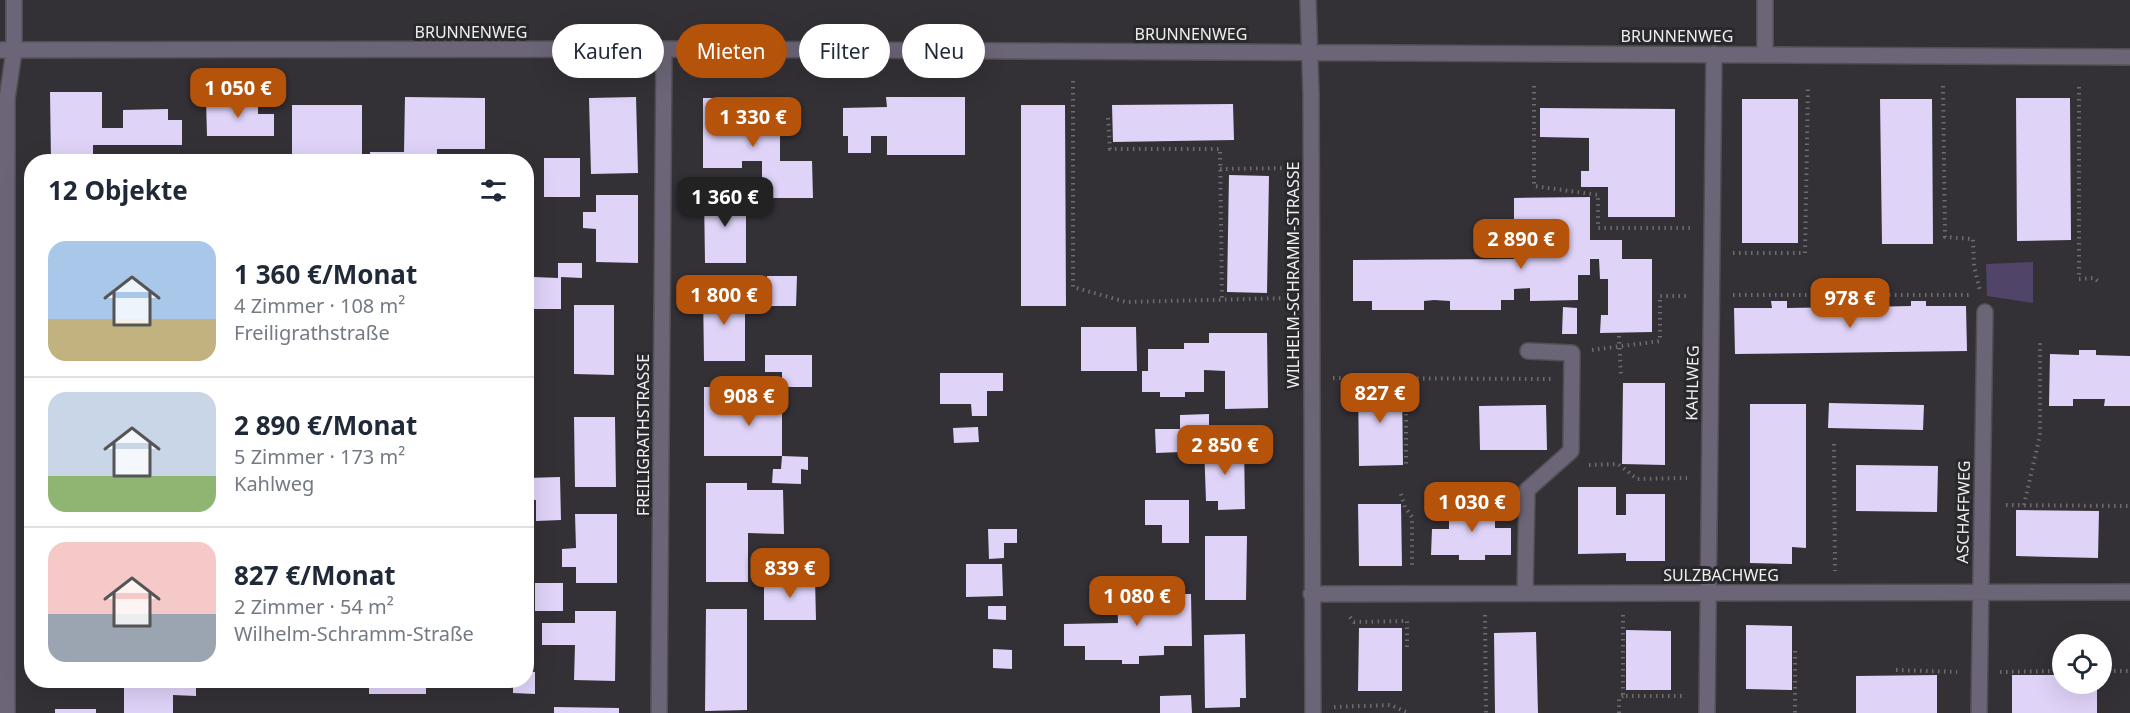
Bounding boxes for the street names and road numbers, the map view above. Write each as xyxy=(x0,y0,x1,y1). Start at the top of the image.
street label: BRUNNENWEG xyxy=(415,21,527,43)
street label: BRUNNENWEG xyxy=(1135,23,1247,45)
street label: BRUNNENWEG xyxy=(1621,25,1733,47)
street label: WILHELM-SCHRAMM-STRASSE xyxy=(1282,162,1304,388)
street label: KAHLWEG xyxy=(1680,345,1704,421)
street label: FREILIGRATHSTRASSE xyxy=(632,354,654,516)
street label: ASCHAFFWEG xyxy=(1951,460,1975,564)
street label: SULZBACHWEG xyxy=(1663,564,1779,586)

